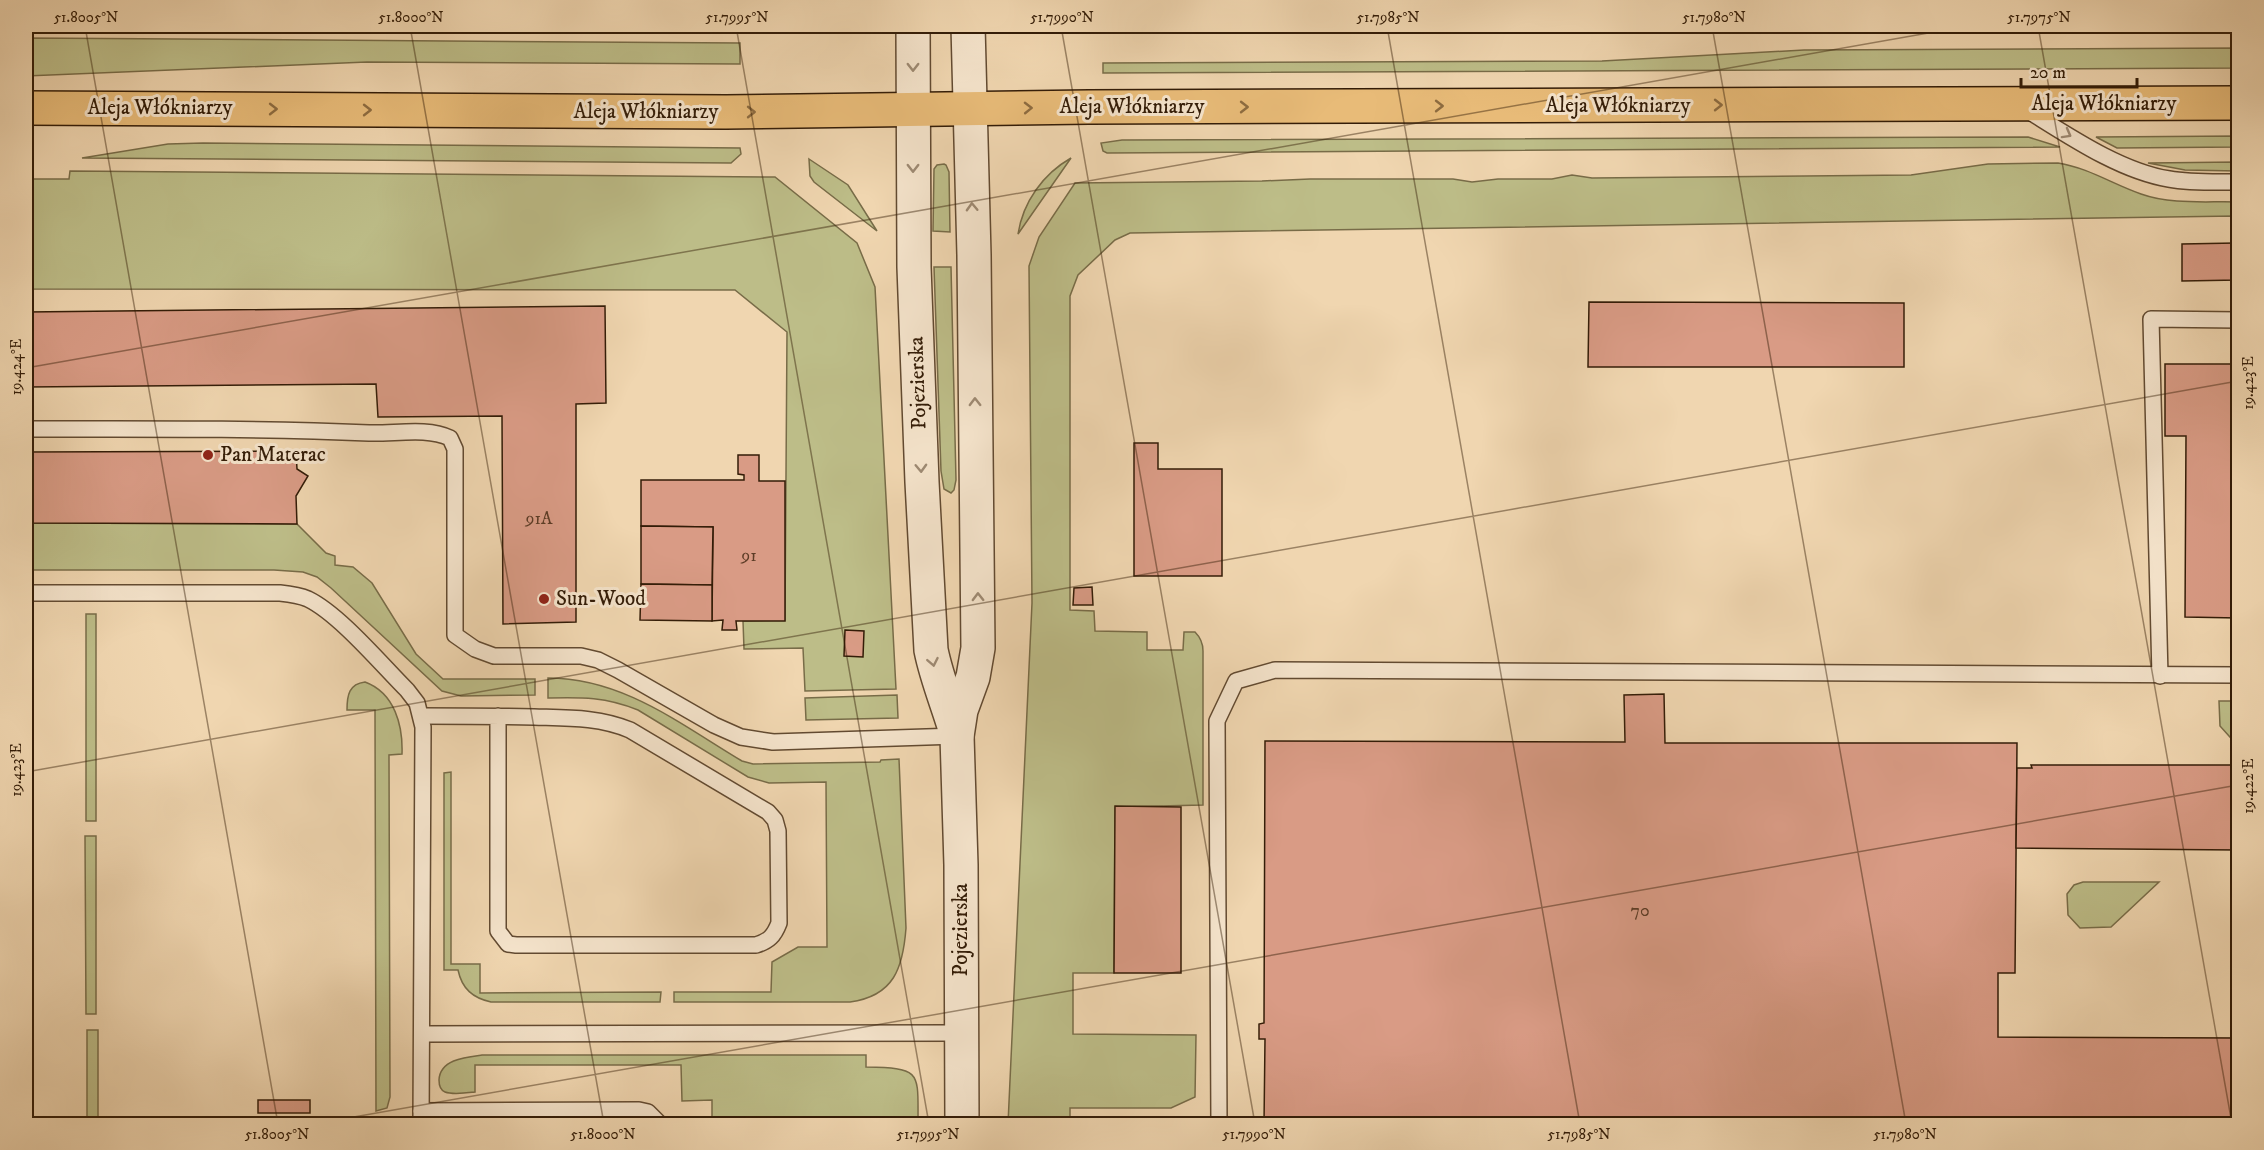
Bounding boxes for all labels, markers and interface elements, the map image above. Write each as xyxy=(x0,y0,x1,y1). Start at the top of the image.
text: 51.8005°N xyxy=(54,8,118,27)
text: 51.8000°N xyxy=(378,8,444,27)
text: 51.7995°N xyxy=(705,8,769,27)
text: 51.7990°N xyxy=(1030,8,1094,27)
text: 51.7985°N xyxy=(1356,8,1420,27)
text: 51.7980°N xyxy=(1682,8,1746,27)
text: 51.7975°N xyxy=(2007,8,2071,27)
scale bar xyxy=(2021,51,2136,89)
text: 20 m xyxy=(2030,62,2066,84)
one-way arrow xyxy=(907,63,919,72)
street label: Aleja Włókniarzy xyxy=(2032,91,2177,117)
street label: Aleja Włókniarzy xyxy=(1546,93,1691,119)
street label: Aleja Włókniarzy xyxy=(1060,94,1205,120)
street label: Aleja Włókniarzy xyxy=(88,95,233,121)
street label: Aleja Włókniarzy xyxy=(574,99,719,125)
one-way arrow xyxy=(1714,99,1723,111)
one-way arrow xyxy=(1435,100,1444,112)
one-way arrow xyxy=(1240,101,1249,113)
one-way arrow xyxy=(1024,102,1033,114)
one-way arrow xyxy=(268,103,277,115)
one-way arrow xyxy=(363,104,372,116)
one-way arrow xyxy=(747,106,756,118)
one-way arrow xyxy=(2060,127,2071,138)
one-way arrow xyxy=(907,163,919,172)
one-way arrow xyxy=(966,202,979,211)
street label: Pojezierska xyxy=(903,336,933,430)
text: 19.424°E xyxy=(7,338,26,395)
text: 19.423°E xyxy=(2239,356,2258,410)
one-way arrow xyxy=(969,397,981,406)
place label: Pan Materac xyxy=(220,442,326,468)
marker: Pan Materac xyxy=(201,448,215,462)
one-way arrow xyxy=(915,463,928,472)
house number: 91A xyxy=(525,508,553,530)
house number: 91 xyxy=(740,545,757,567)
place label: Sun-Wood xyxy=(556,586,646,612)
marker: Sun-Wood xyxy=(537,592,551,606)
one-way arrow xyxy=(971,592,984,601)
one-way arrow xyxy=(926,657,939,667)
text: 19.423°E xyxy=(7,743,26,797)
text: 19.422°E xyxy=(2239,758,2258,814)
street label: Pojezierska xyxy=(948,883,974,977)
house number: 70 xyxy=(1630,900,1650,922)
text: 51.8005°N xyxy=(245,1125,309,1144)
text: 51.8000°N xyxy=(570,1125,636,1144)
text: 51.7995°N xyxy=(896,1125,960,1144)
text: 51.7990°N xyxy=(1222,1125,1286,1144)
text: 51.7985°N xyxy=(1547,1125,1611,1144)
text: 51.7980°N xyxy=(1873,1125,1937,1144)

